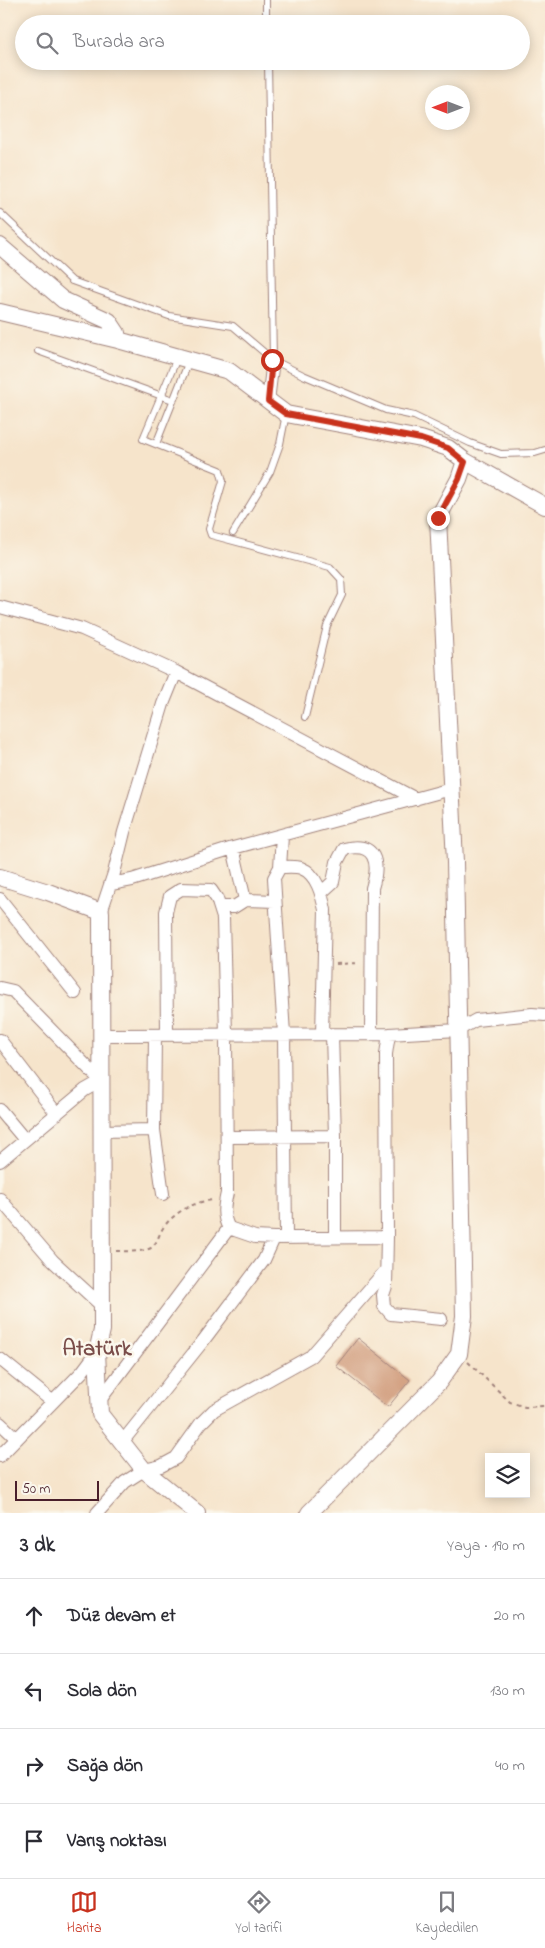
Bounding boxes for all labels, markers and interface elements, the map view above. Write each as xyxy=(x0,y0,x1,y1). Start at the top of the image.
search box xyxy=(15,15,530,70)
icon: search xyxy=(33,29,61,57)
text: Burada ara xyxy=(73,29,165,56)
north arrow xyxy=(425,85,470,130)
route start xyxy=(261,349,284,372)
route end xyxy=(427,507,450,530)
district label: Atatürk xyxy=(62,1334,133,1366)
map controls xyxy=(485,1453,530,1498)
button: layers xyxy=(485,1453,530,1498)
scale bar xyxy=(15,1478,99,1501)
text: 50 m xyxy=(22,1479,50,1500)
text: 3 dk xyxy=(20,1531,55,1561)
text: Yaya · 190 m xyxy=(447,1534,525,1558)
icon: ahead xyxy=(20,1602,48,1630)
text: Düz devam et xyxy=(67,1603,176,1630)
text: 20 m xyxy=(494,1604,525,1628)
icon: left xyxy=(20,1677,48,1705)
text: Sola dön xyxy=(67,1678,137,1705)
text: 130 m xyxy=(490,1679,525,1703)
icon: right xyxy=(20,1752,48,1780)
text: Sağa dön xyxy=(67,1753,143,1780)
text: 40 m xyxy=(495,1754,525,1778)
icon: arrive xyxy=(20,1827,48,1855)
text: Varış noktası xyxy=(67,1828,167,1855)
tab: Harita xyxy=(67,1888,102,1939)
tab: Yol tarifi xyxy=(235,1888,282,1939)
tab: Kaydedilen xyxy=(416,1888,478,1939)

